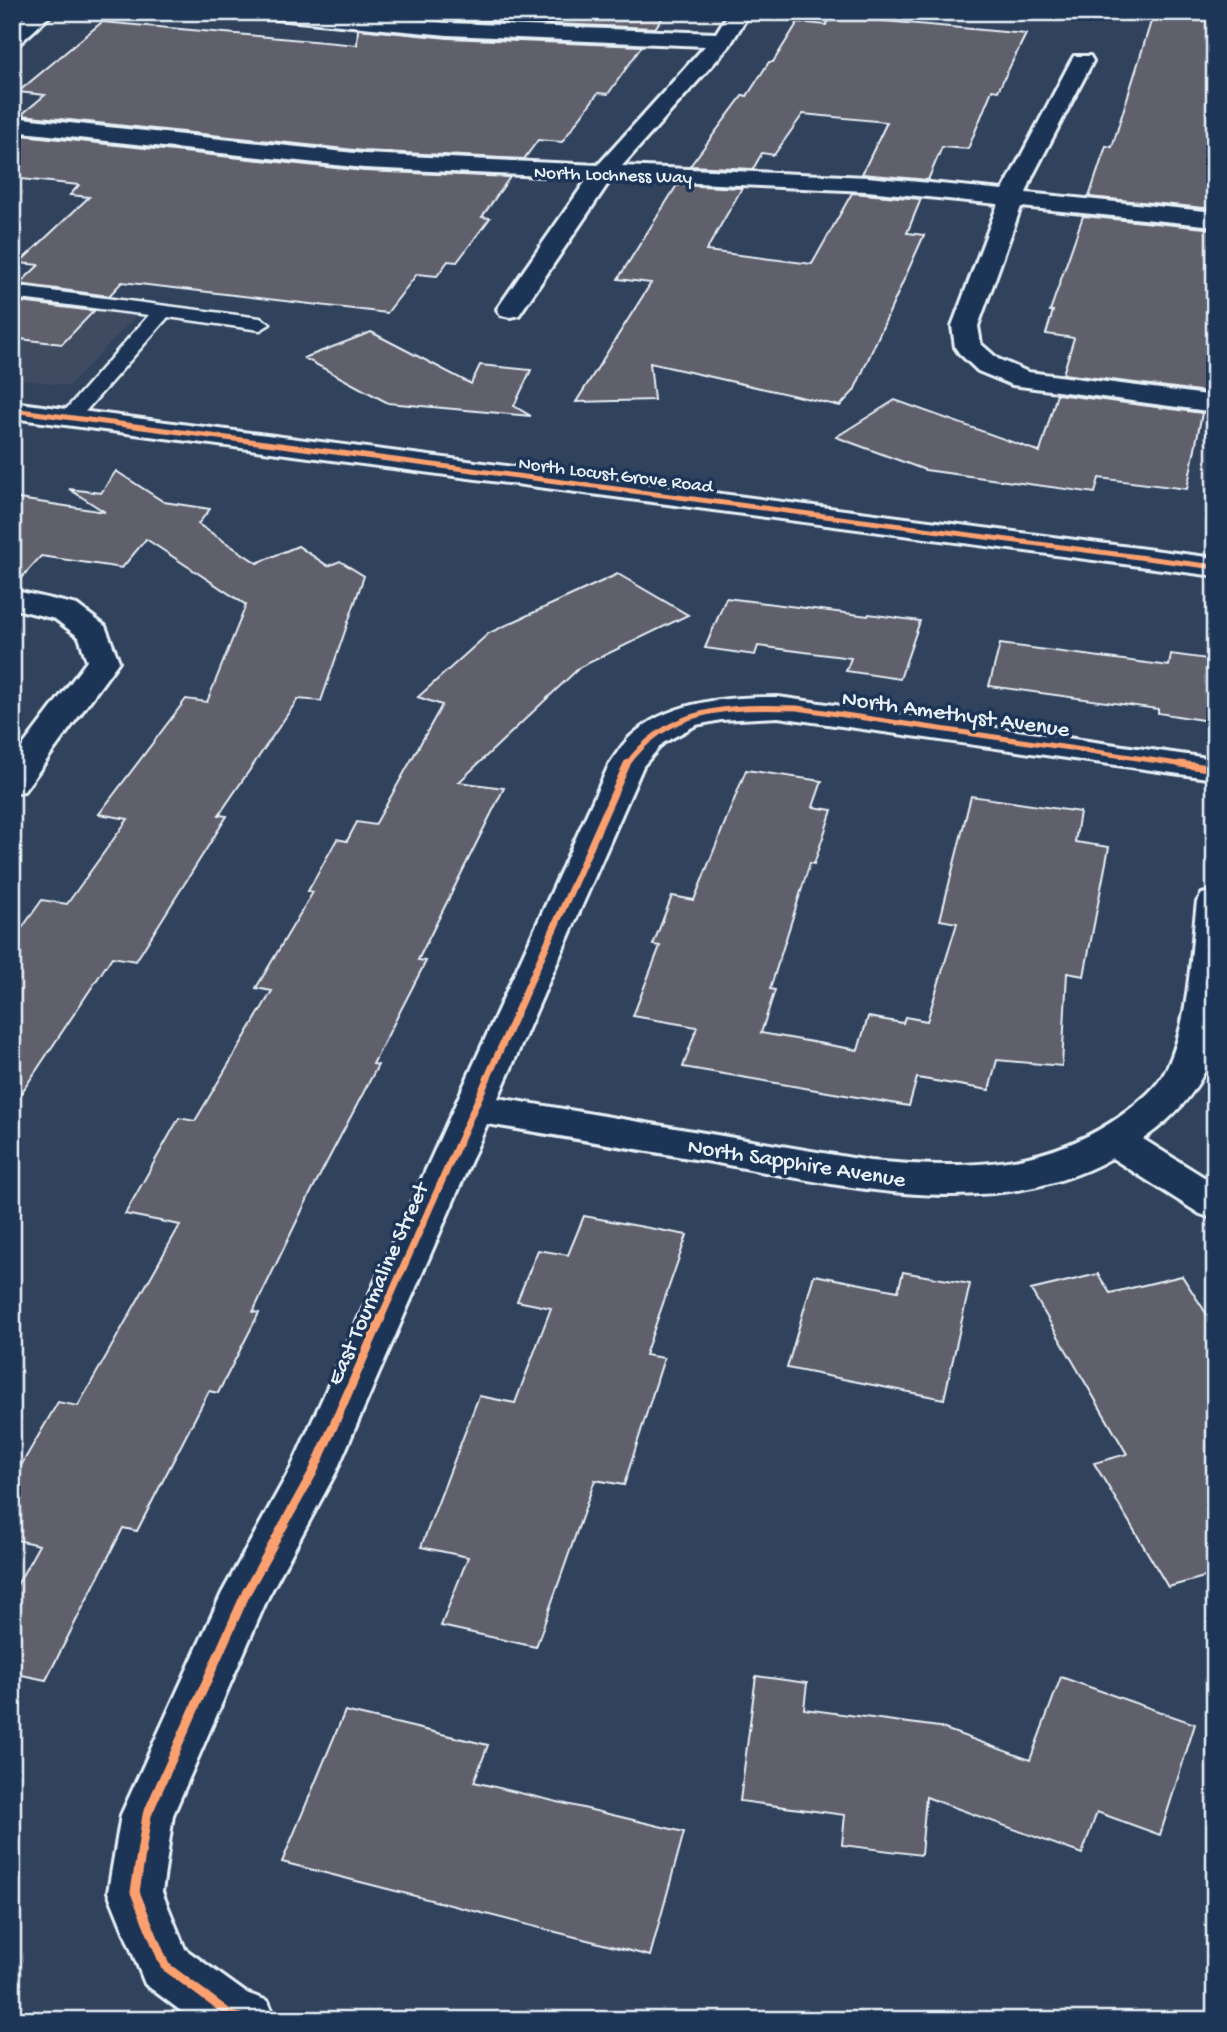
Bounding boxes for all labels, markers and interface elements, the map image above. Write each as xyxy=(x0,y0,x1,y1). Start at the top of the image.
street label: North Lochness Way xyxy=(533,162,693,191)
street label: North Locust Grove Road xyxy=(517,453,716,500)
street label: North Amethyst Avenue xyxy=(840,686,1072,745)
street label: North Sapphire Avenue xyxy=(686,1134,908,1195)
street label: East Tourmaline Street xyxy=(322,1178,437,1390)

